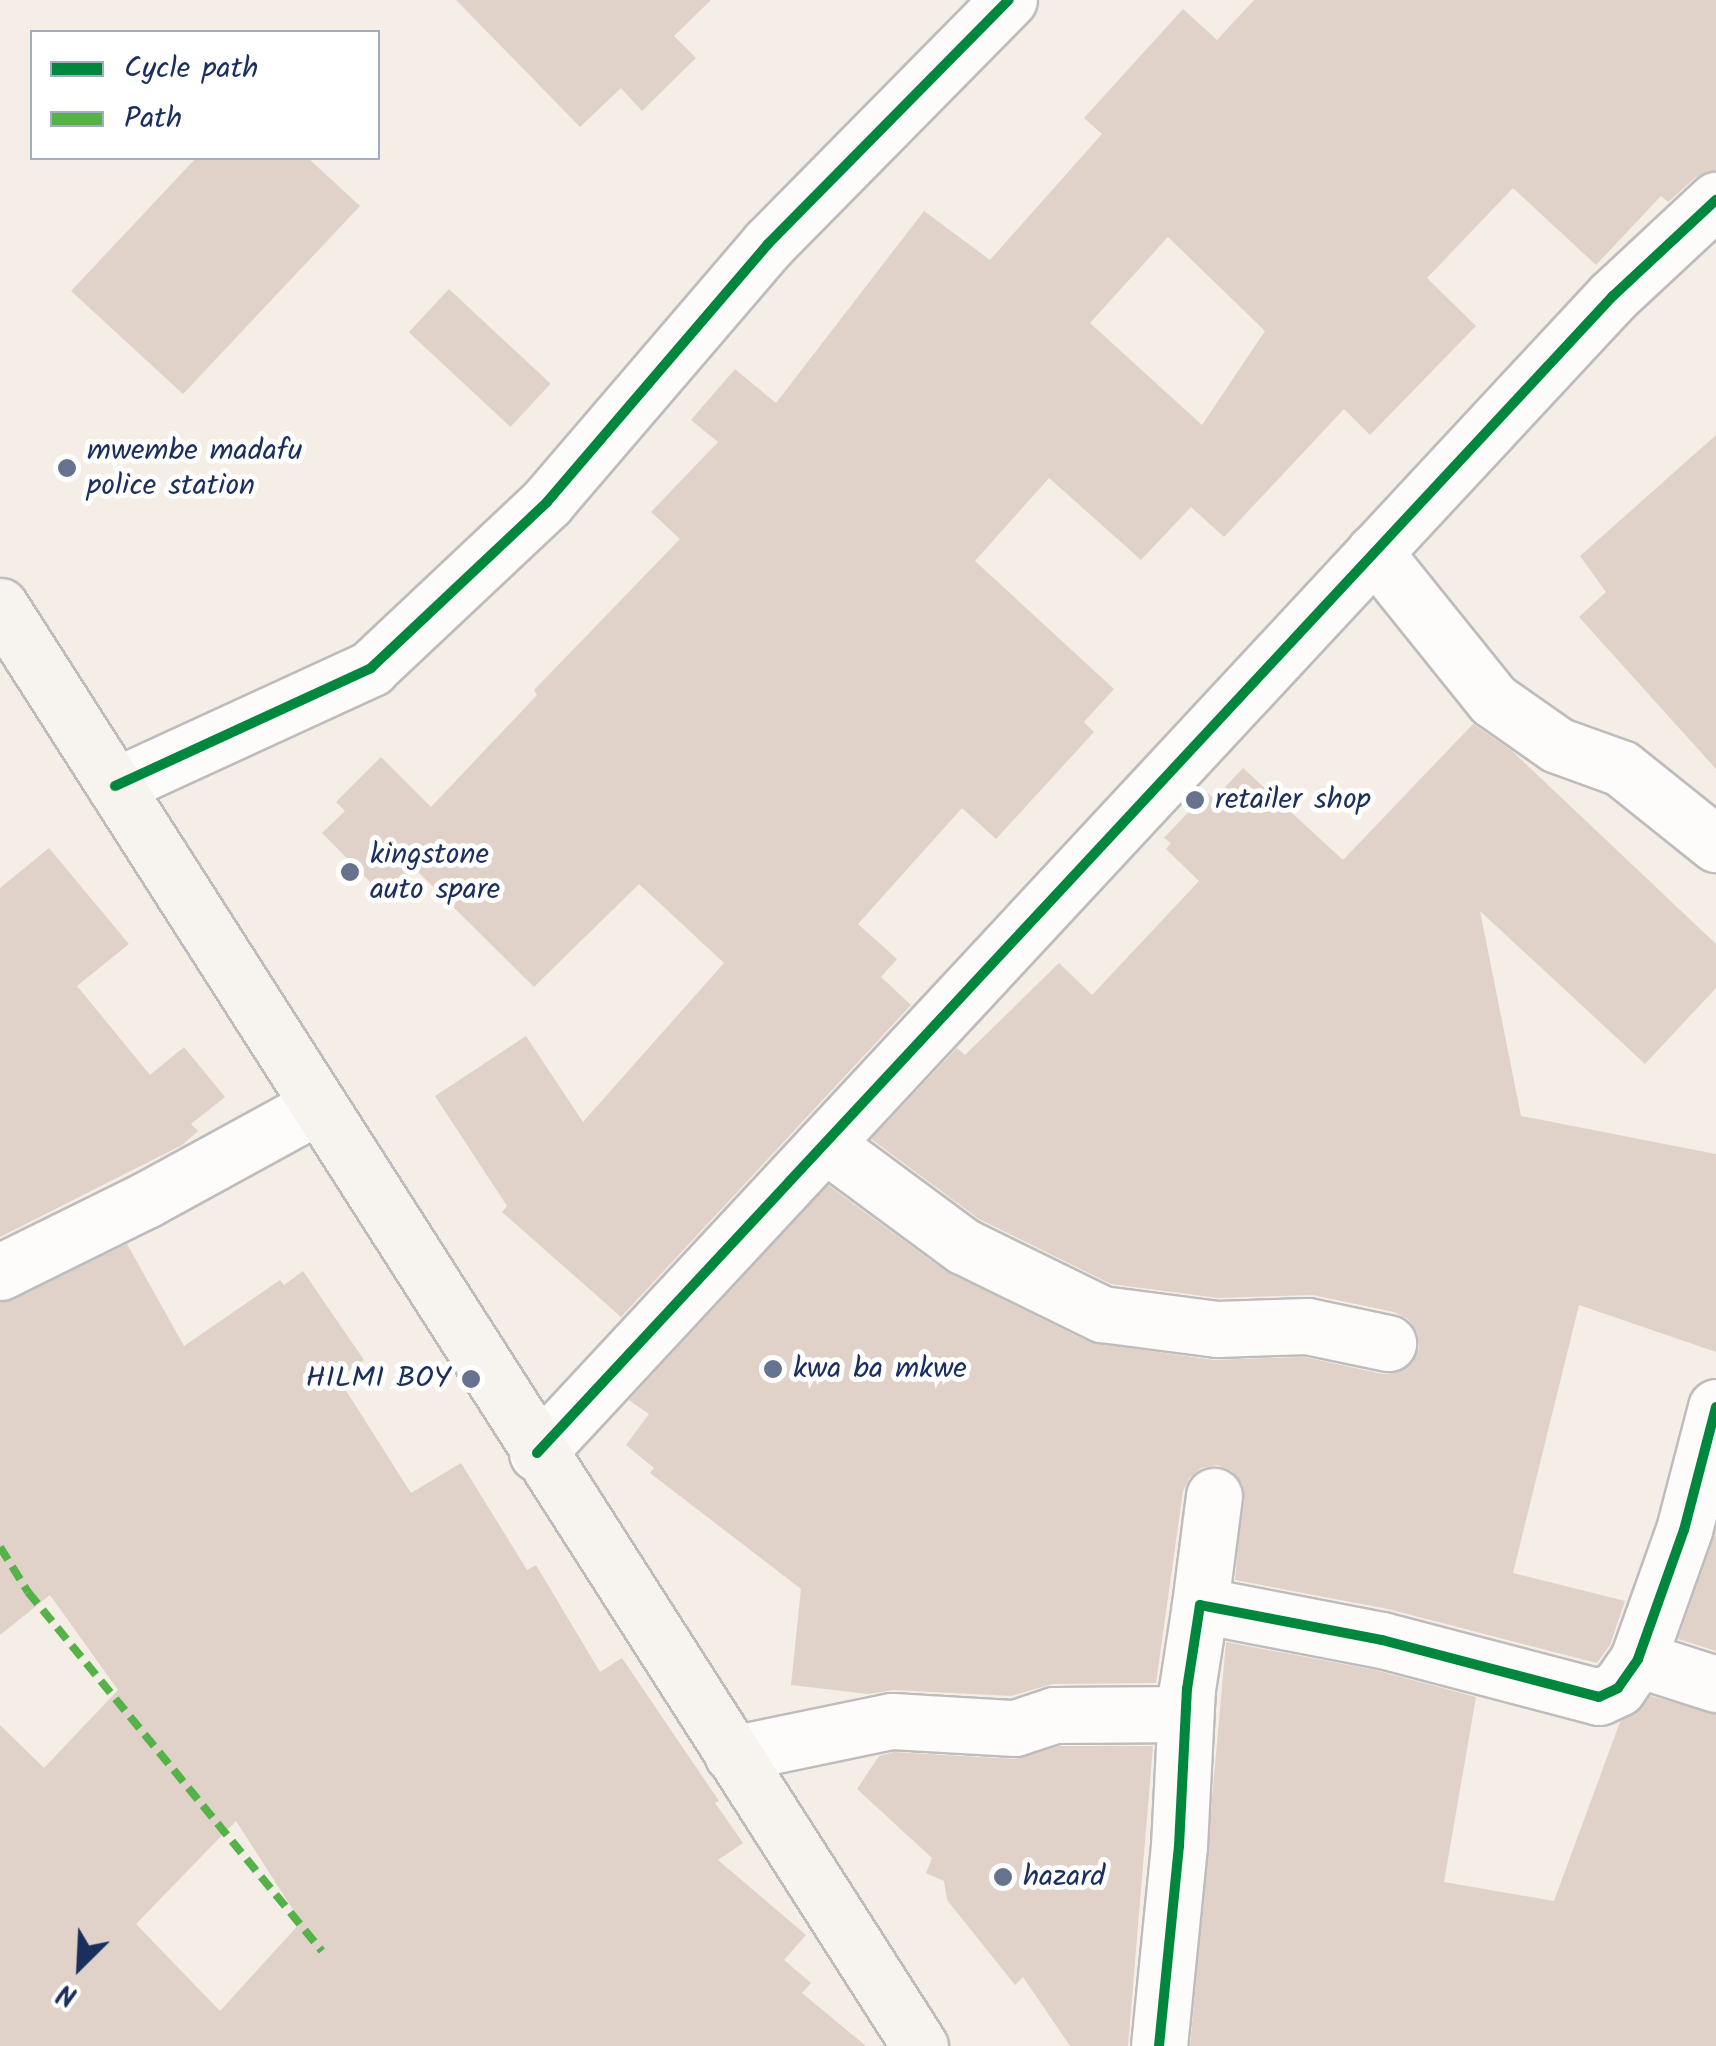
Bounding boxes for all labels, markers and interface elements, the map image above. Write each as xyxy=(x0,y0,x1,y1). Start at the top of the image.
legend xyxy=(30,30,380,160)
text: Cycle path xyxy=(124,45,258,93)
text: Path xyxy=(124,95,182,143)
place label: mwembe madafu police station xyxy=(87,433,302,504)
marker: mwembe madafu police station xyxy=(56,457,78,479)
place label: retailer shop xyxy=(1215,782,1371,818)
marker: retailer shop xyxy=(1184,789,1206,811)
place label: kingstone auto spare xyxy=(370,837,500,908)
marker: kingstone auto spare xyxy=(339,861,361,883)
place label: kwa ba mkwe xyxy=(793,1351,967,1387)
marker: kwa ba mkwe xyxy=(762,1358,784,1380)
place label: HILMI BOY xyxy=(305,1361,451,1397)
marker: HILMI BOY xyxy=(460,1368,482,1390)
place label: hazard xyxy=(1023,1859,1105,1895)
marker: hazard xyxy=(992,1866,1014,1888)
north arrow xyxy=(30,1916,130,2016)
text: N xyxy=(50,1970,85,2018)

